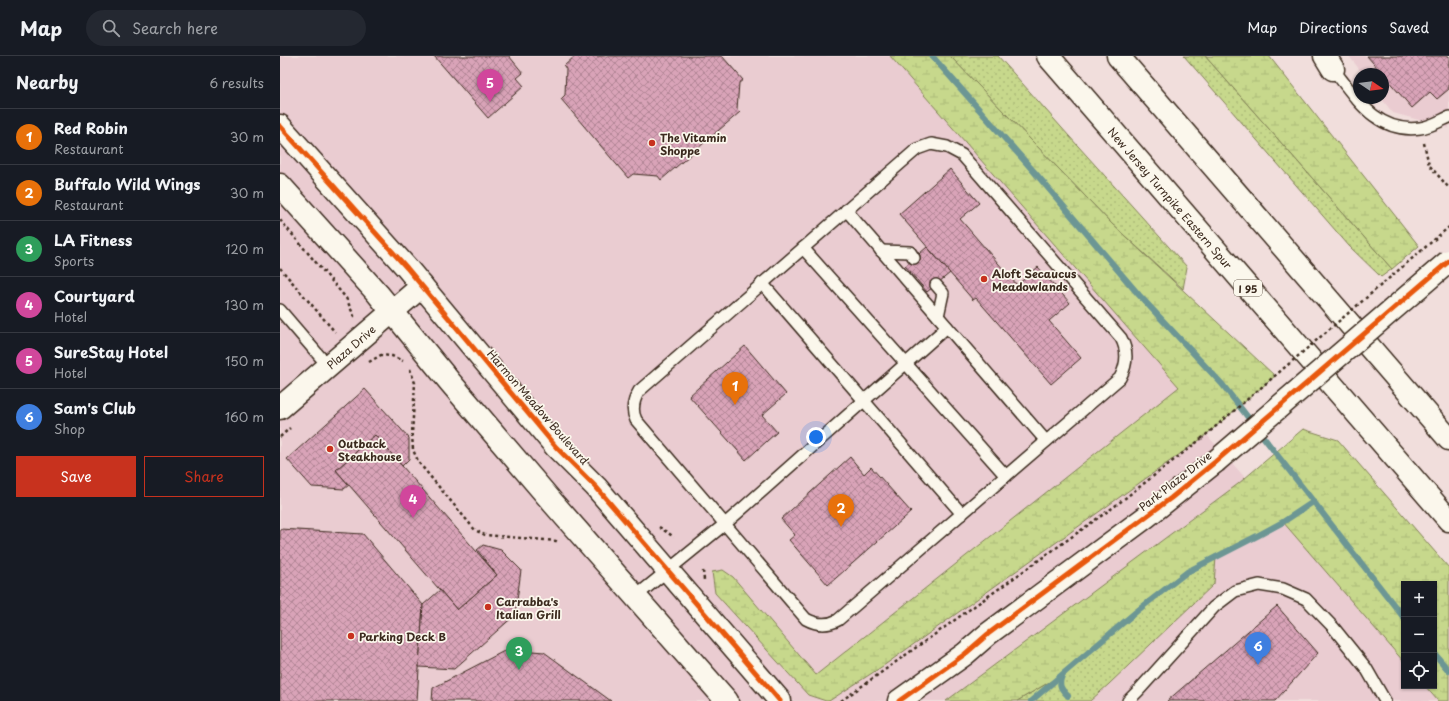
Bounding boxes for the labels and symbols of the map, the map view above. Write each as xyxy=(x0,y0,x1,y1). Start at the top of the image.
north arrow xyxy=(1353,68,1389,104)
pin: 5 xyxy=(477,69,503,102)
street label: New Jersey Turnpike Eastern Spur xyxy=(1104,124,1236,272)
place label: The Vitamin Shoppe xyxy=(660,129,727,159)
marker: The Vitamin Shoppe xyxy=(647,138,657,148)
place label: Aloft Secaucus Meadowlands xyxy=(992,265,1077,295)
marker: Aloft Secaucus Meadowlands xyxy=(979,274,989,284)
road number: I 95 xyxy=(1234,280,1262,296)
street label: Plaza Drive xyxy=(323,321,379,373)
street label: Harmon Meadow Boulevard xyxy=(483,346,593,469)
pin: 1 xyxy=(722,372,748,405)
your location xyxy=(806,427,826,447)
place label: Outback Steakhouse xyxy=(338,435,402,465)
marker: Outback Steakhouse xyxy=(325,444,335,454)
street label: Park Plaza Drive xyxy=(1135,447,1215,515)
pin: 4 xyxy=(400,485,426,518)
pin: 2 xyxy=(828,494,854,527)
place label: Carrabba's Italian Grill xyxy=(496,593,561,623)
marker: Carrabba's Italian Grill xyxy=(483,602,493,612)
place label: Parking Deck B xyxy=(359,628,447,645)
marker: Parking Deck B xyxy=(346,631,356,641)
pin: 6 xyxy=(1245,632,1271,665)
pin: 3 xyxy=(506,637,532,670)

